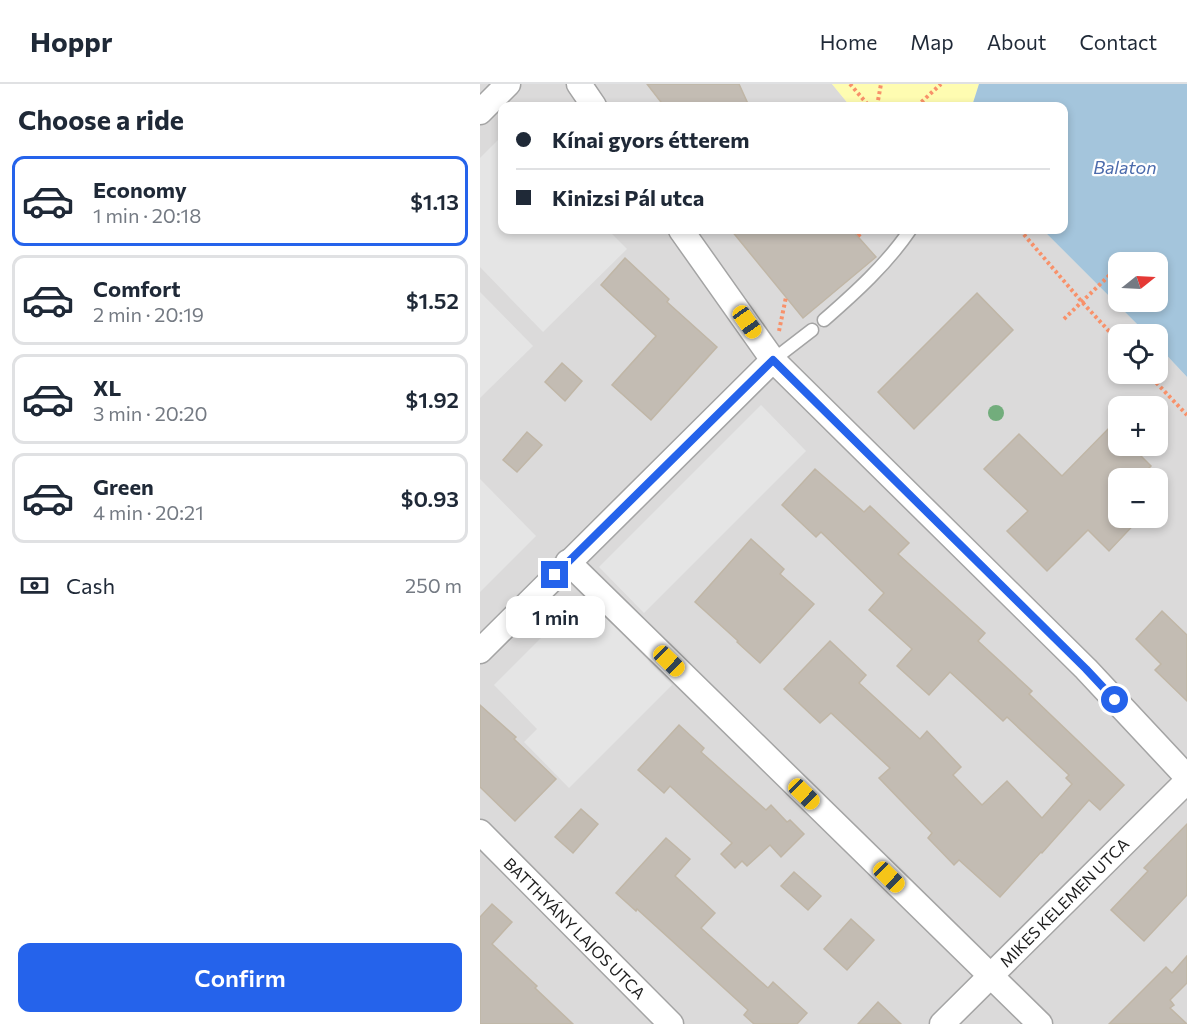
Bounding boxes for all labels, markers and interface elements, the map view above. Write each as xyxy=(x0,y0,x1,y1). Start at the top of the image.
text: Hoppr xyxy=(30,24,112,58)
text: Home xyxy=(820,29,877,54)
text: Map xyxy=(910,29,954,54)
text: About xyxy=(987,29,1046,54)
text: Contact xyxy=(1079,29,1157,54)
text: Choose a ride xyxy=(18,103,184,136)
text: Kínai gyors étterem xyxy=(552,126,749,153)
water label: Balaton xyxy=(1093,156,1157,178)
icon: car xyxy=(21,174,75,228)
text: Economy xyxy=(93,176,187,203)
text: Kinizsi Pál utca xyxy=(552,184,704,211)
text: $1.13 xyxy=(410,188,459,215)
text: 1 min · 20:18 xyxy=(93,203,201,227)
north arrow xyxy=(1108,252,1168,312)
map controls xyxy=(1108,252,1168,528)
icon: car xyxy=(21,273,75,327)
text: Comfort xyxy=(93,275,181,302)
text: $1.52 xyxy=(406,287,459,314)
text: 2 min · 20:19 xyxy=(93,302,204,326)
car xyxy=(729,302,765,342)
button: locate xyxy=(1108,324,1168,384)
icon: car xyxy=(21,372,75,426)
text: XL xyxy=(93,374,121,401)
text: $1.92 xyxy=(406,386,459,413)
button: + xyxy=(1108,396,1168,456)
text: 3 min · 20:20 xyxy=(93,401,208,425)
button: − xyxy=(1108,468,1168,528)
icon: car xyxy=(21,471,75,525)
text: Green xyxy=(93,473,154,500)
text: $0.93 xyxy=(401,485,459,512)
text: 4 min · 20:21 xyxy=(93,500,204,524)
route end xyxy=(541,561,568,588)
icon: cash xyxy=(18,569,51,602)
text: Cash xyxy=(66,572,115,599)
text: 250 m xyxy=(405,573,462,597)
callout: 1 min xyxy=(506,596,604,638)
text: 1 min xyxy=(532,605,579,629)
car xyxy=(650,642,688,680)
route start xyxy=(1101,686,1128,713)
car xyxy=(785,775,823,813)
street label: MIKES KELEMEN UTCA xyxy=(995,833,1133,971)
street label: BATTHYÁNY LAJOS UTCA xyxy=(500,853,650,1003)
car xyxy=(870,858,908,896)
button: Confirm xyxy=(18,943,462,1012)

